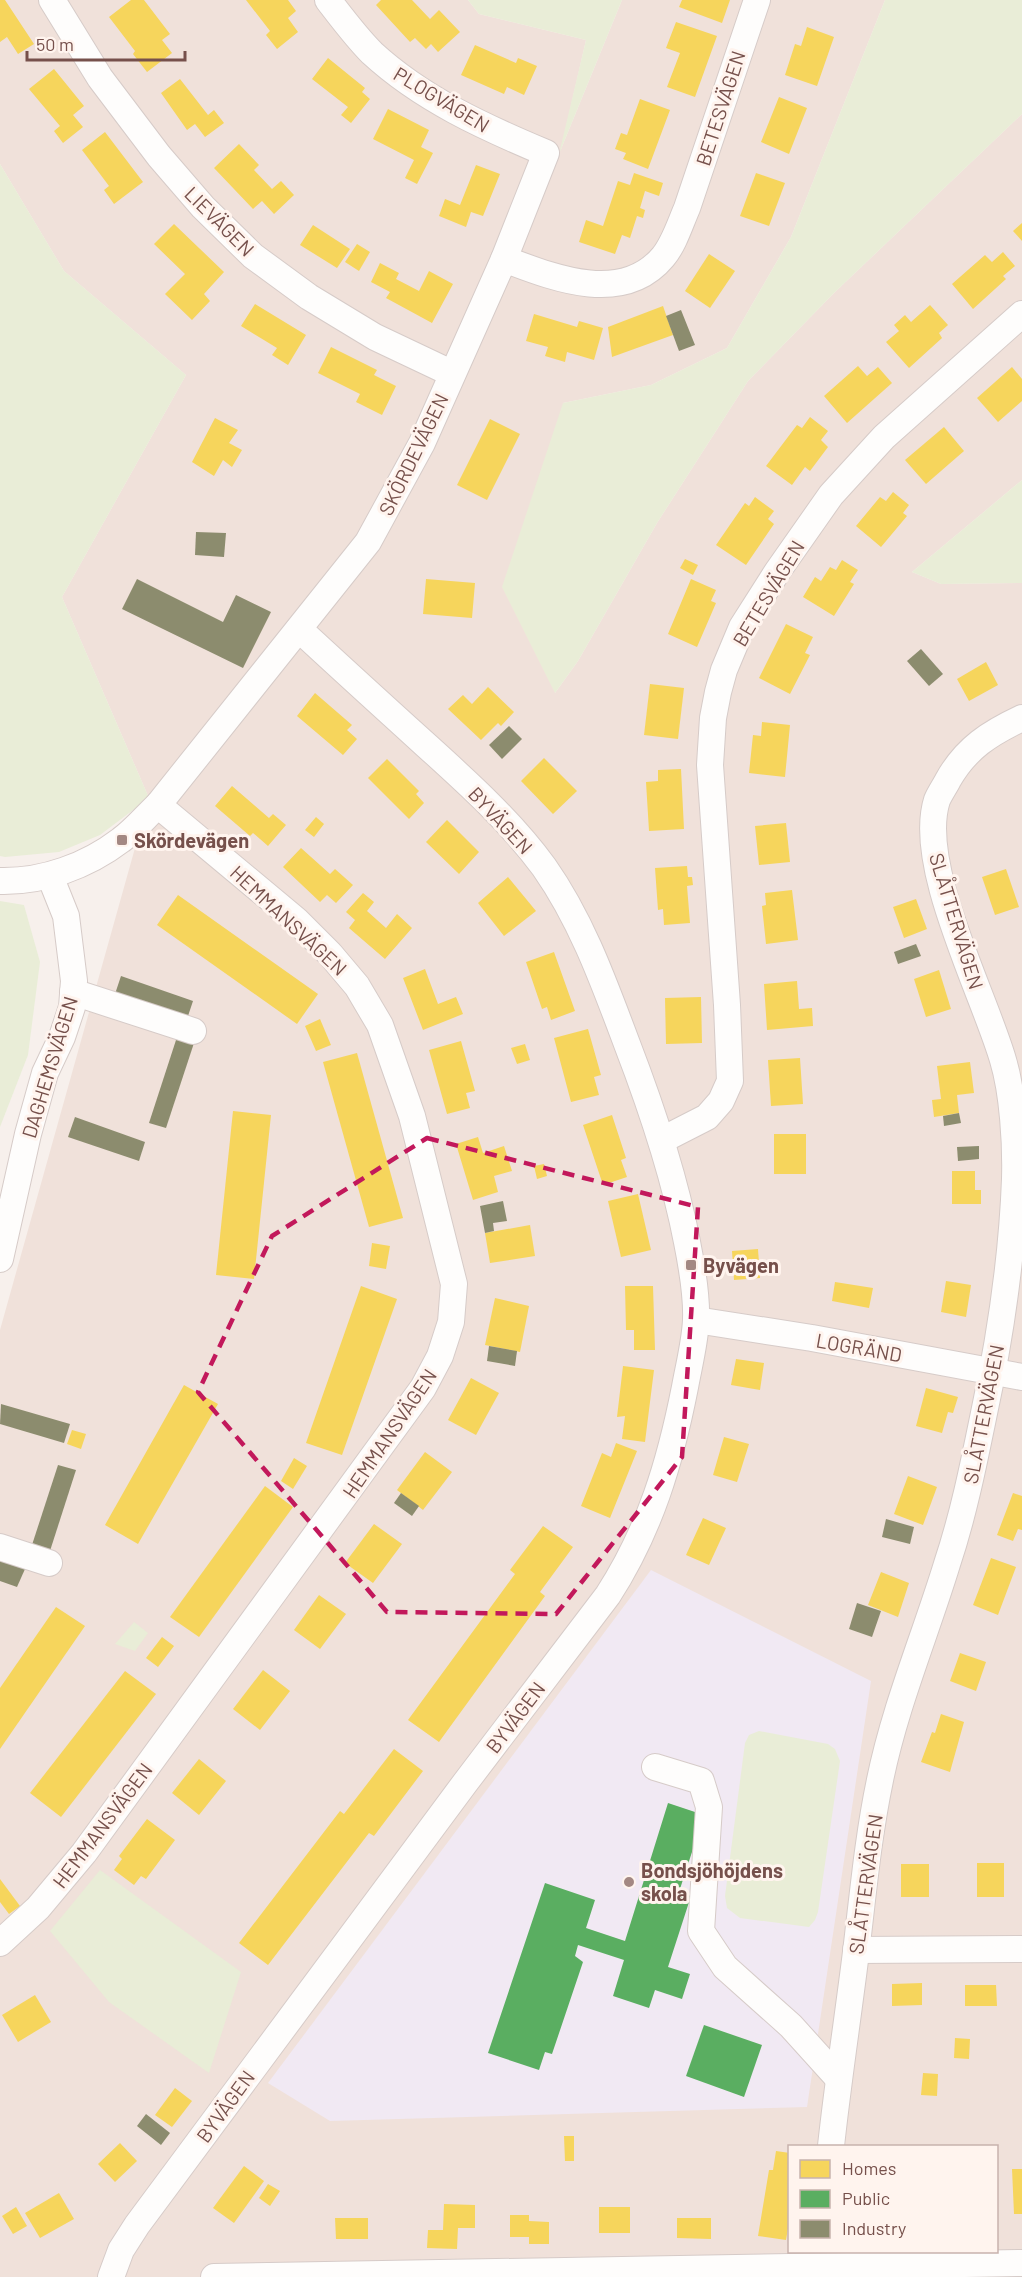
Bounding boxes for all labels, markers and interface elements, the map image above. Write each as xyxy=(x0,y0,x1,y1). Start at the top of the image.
scale bar xyxy=(27,24,184,62)
text: 50 m xyxy=(36,33,74,55)
street label: BETESVÄGEN xyxy=(690,48,750,168)
street label: PLOGVÄGEN xyxy=(390,61,494,137)
street label: LIEVÄGEN xyxy=(180,181,260,261)
street label: SKÖRDEVÄGEN xyxy=(373,389,453,519)
street label: BETESVÄGEN xyxy=(727,536,809,650)
street label: BYVÄGEN xyxy=(464,781,538,859)
place label: Skördevägen xyxy=(134,828,249,852)
marker: Skördevägen xyxy=(115,833,129,847)
street label: SLÅTTERVÄGEN xyxy=(925,850,989,992)
street label: HEMMANSVÄGEN xyxy=(226,860,352,980)
street label: DAGHEMSVÄGEN xyxy=(16,993,82,1141)
place label: Byvägen xyxy=(703,1253,779,1277)
marker: Byvägen xyxy=(684,1258,698,1272)
street label: LOGRÄND xyxy=(814,1328,904,1366)
street label: SLÅTTERVÄGEN xyxy=(958,1342,1008,1486)
street label: HEMMANSVÄGEN xyxy=(337,1364,441,1502)
street label: BYVÄGEN xyxy=(480,1677,550,1757)
street label: HEMMANSVÄGEN xyxy=(47,1758,157,1892)
street label: SLÅTTERVÄGEN xyxy=(843,1812,887,1956)
place label: Bondsjöhöjdens skola xyxy=(641,1858,783,1905)
marker: Bondsjöhöjdens skola xyxy=(622,1875,636,1889)
street label: BYVÄGEN xyxy=(191,2065,259,2147)
legend xyxy=(788,2145,998,2253)
text: Homes xyxy=(842,2157,896,2179)
text: Public xyxy=(842,2187,890,2209)
text: Industry xyxy=(842,2217,906,2239)

